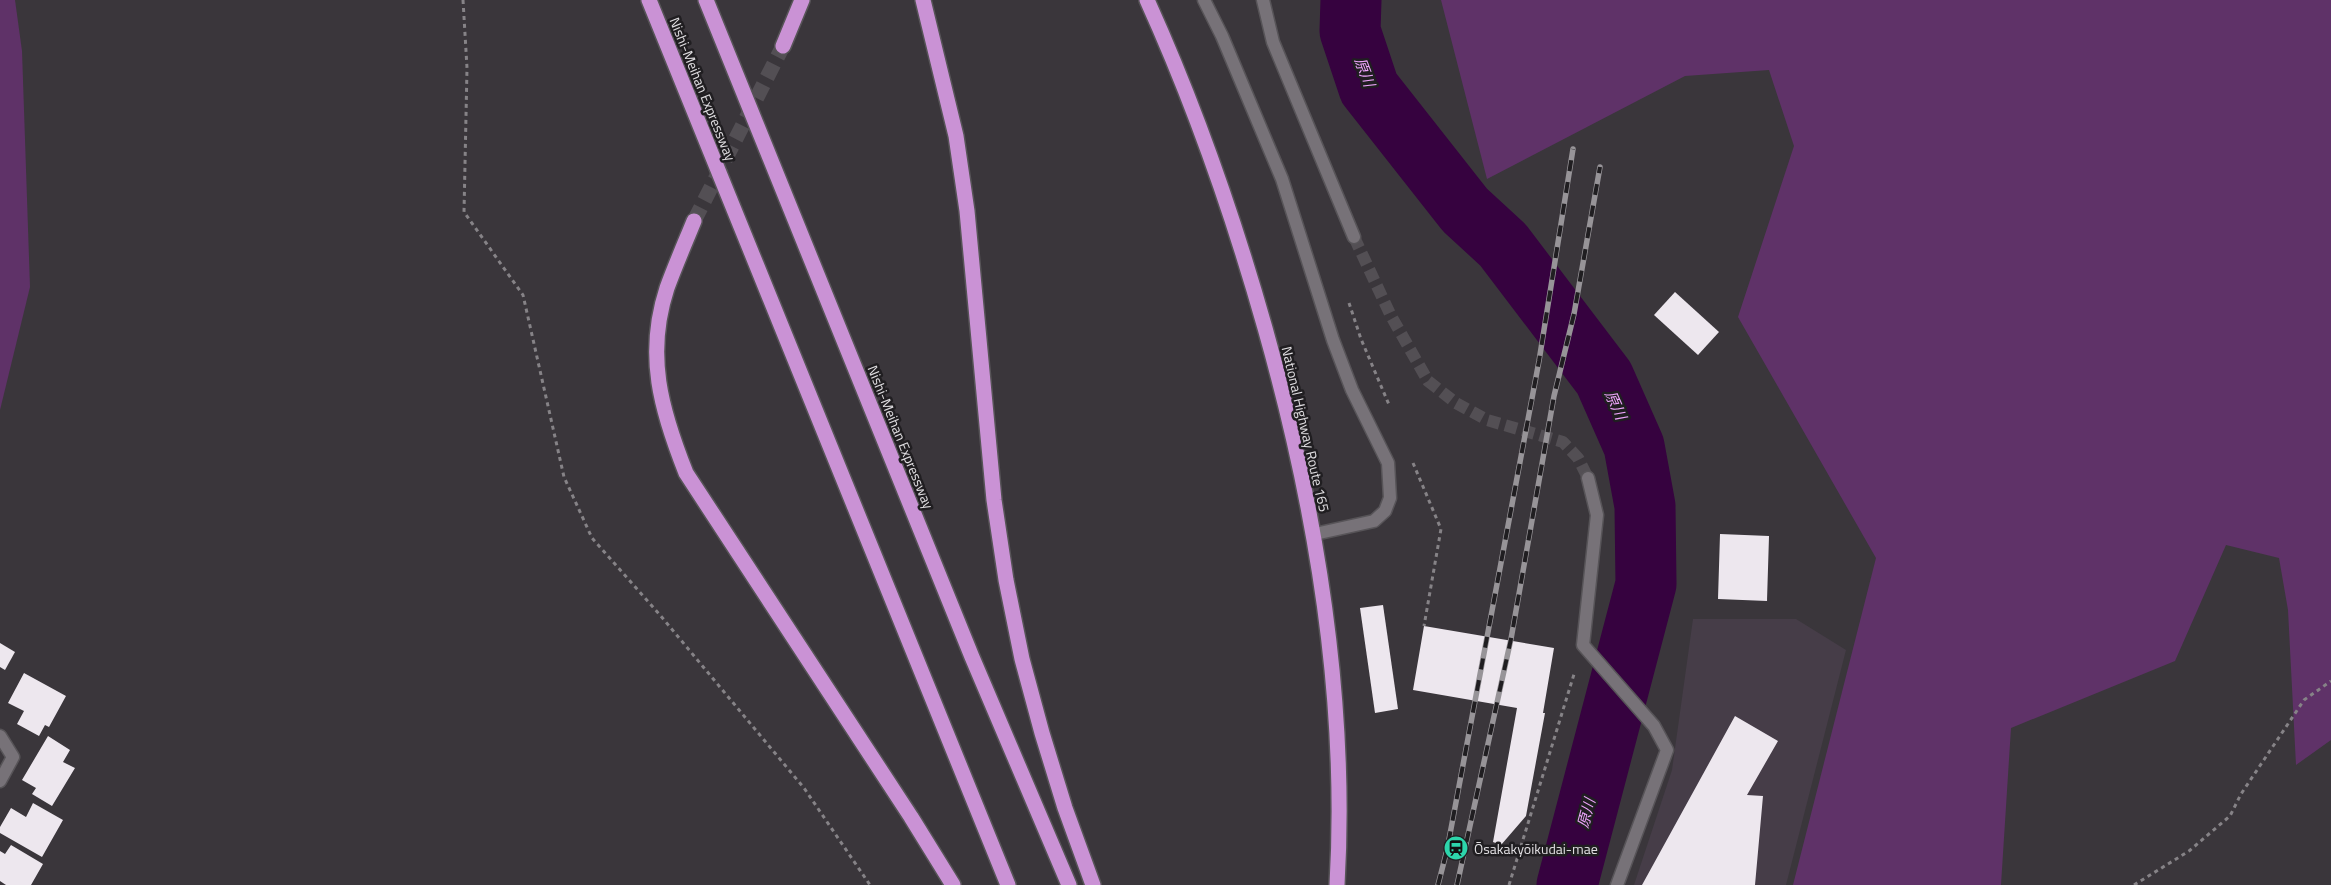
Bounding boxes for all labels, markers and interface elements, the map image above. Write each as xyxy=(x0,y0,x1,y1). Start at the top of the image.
street label: Nishi-Meihan Expressway xyxy=(665,14,742,164)
water label: 原川 xyxy=(1349,54,1382,92)
street label: National Highway Route 165 xyxy=(1277,344,1335,514)
street label: Nishi-Meihan Expressway xyxy=(863,362,940,512)
water label: 原川 xyxy=(1599,387,1633,425)
water label: 原川 xyxy=(1571,794,1602,830)
station icon: Ōsakakyōikudai-mae xyxy=(1443,835,1469,861)
place label: Ōsakakyōikudai-mae xyxy=(1474,838,1598,859)

